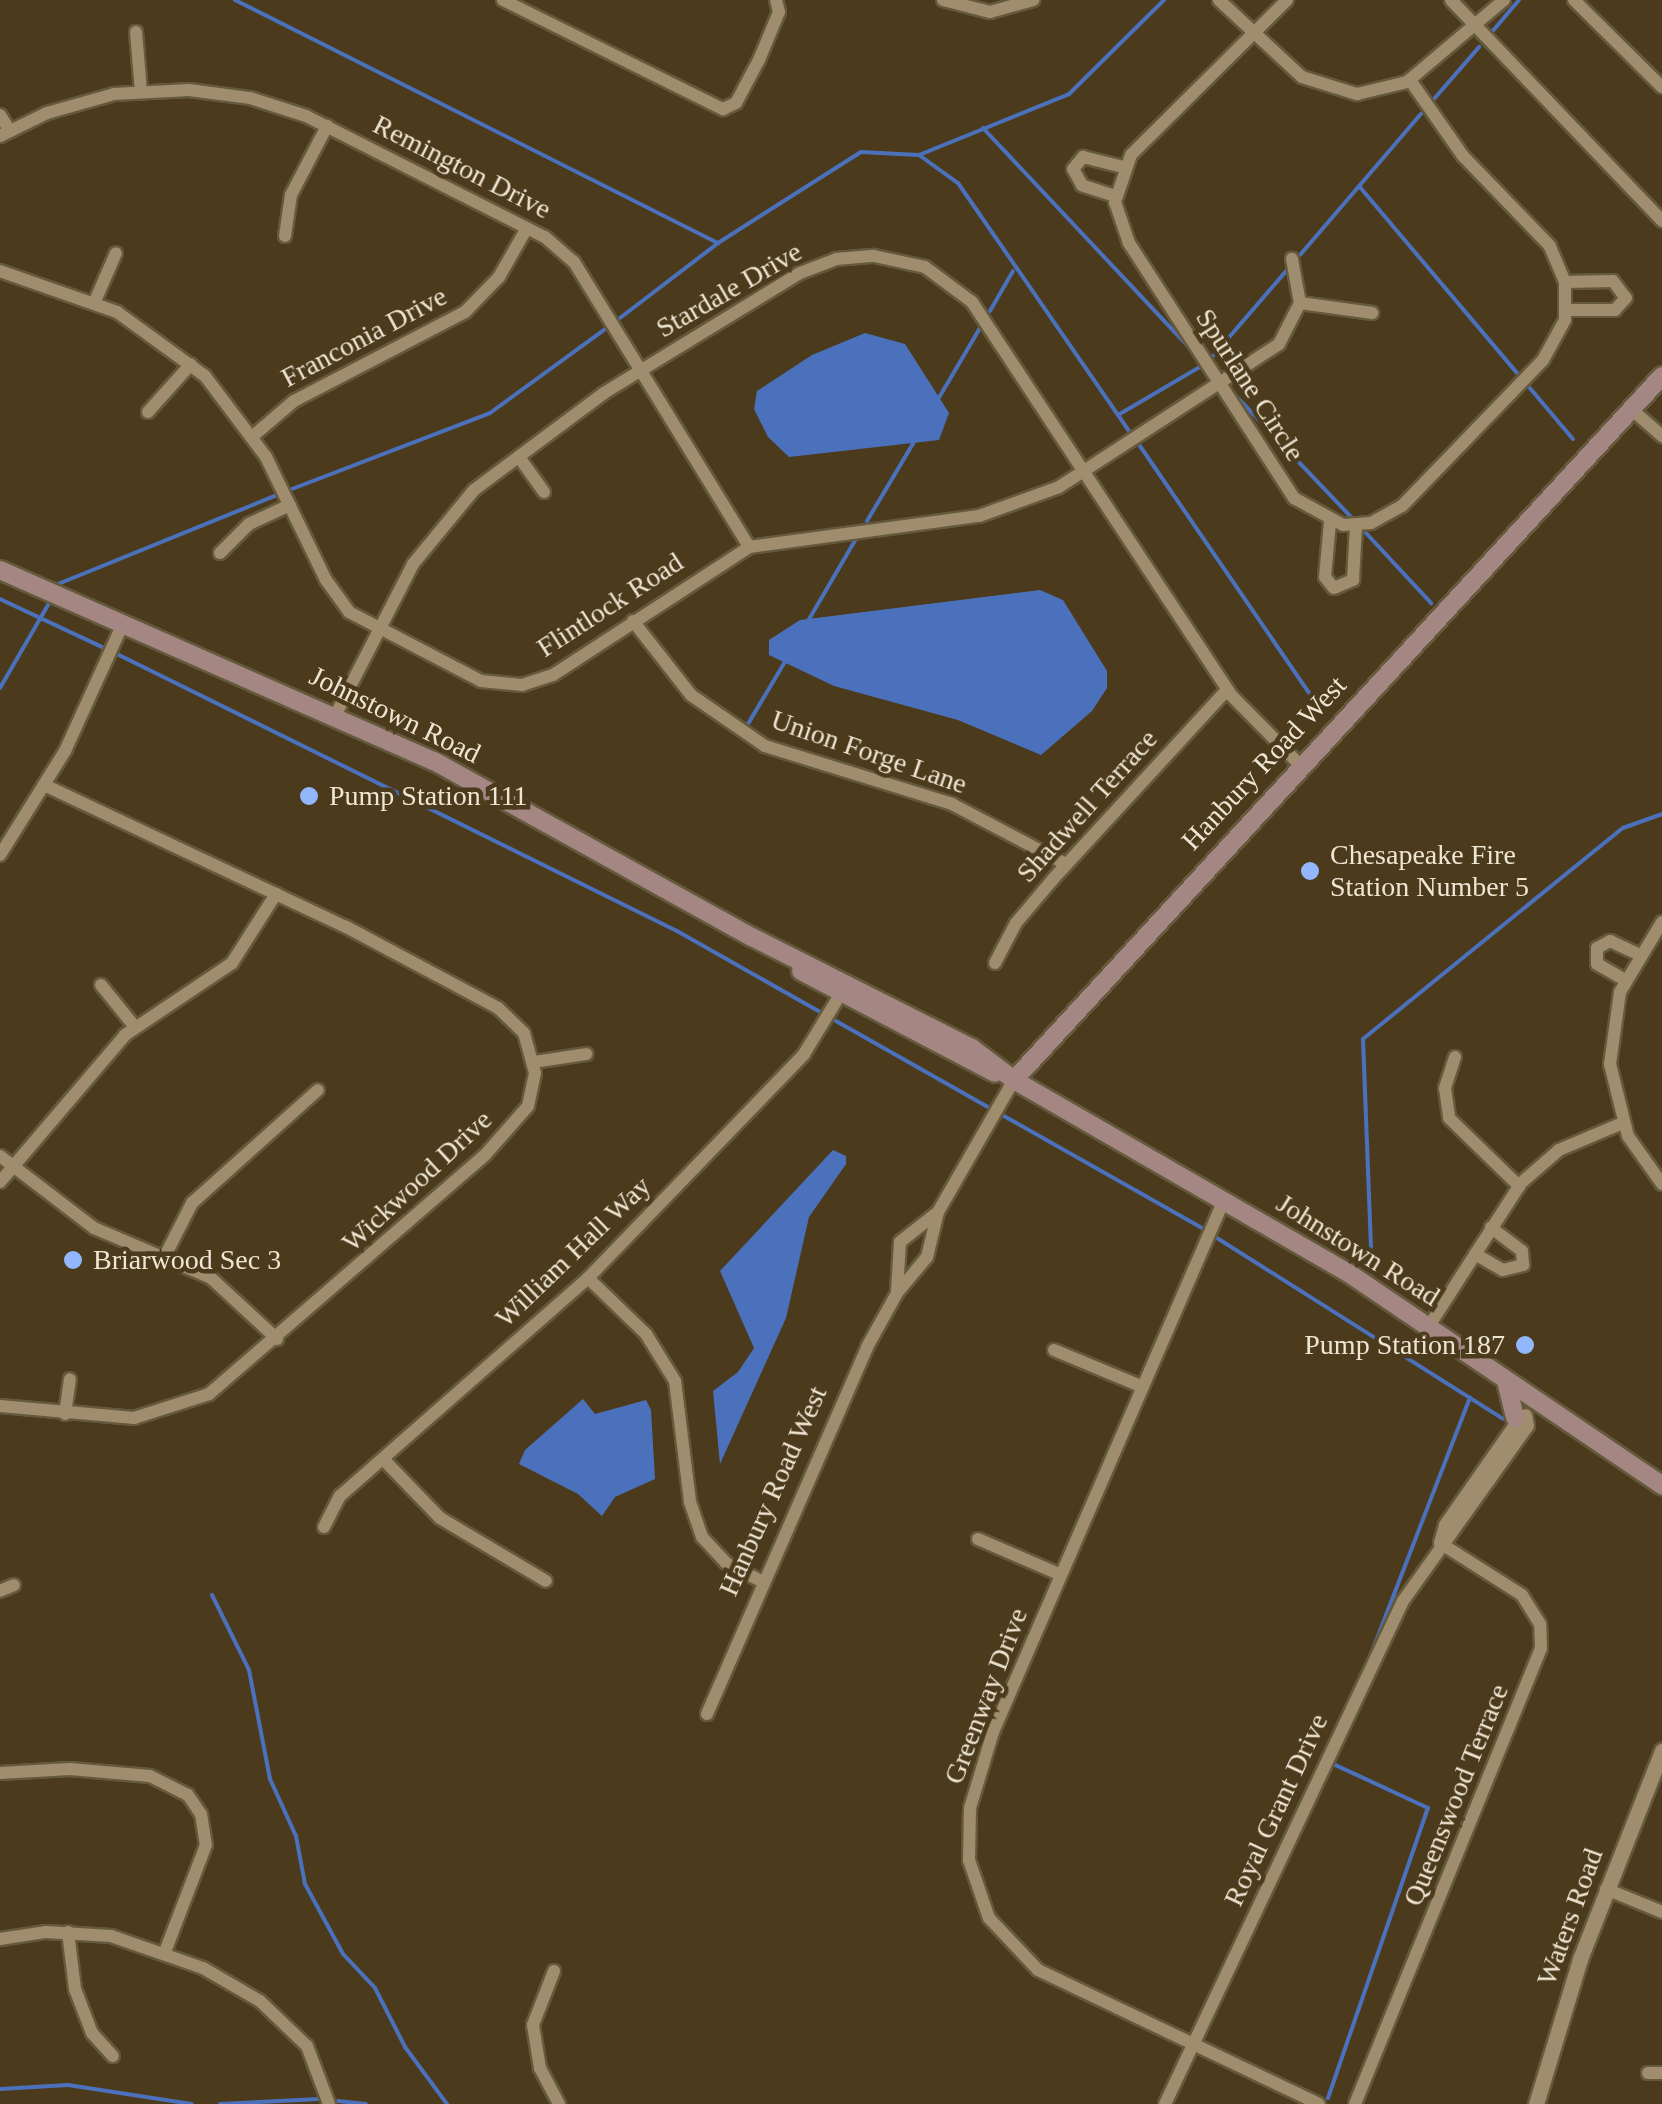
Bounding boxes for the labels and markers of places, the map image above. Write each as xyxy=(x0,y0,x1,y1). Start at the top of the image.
place label: Pump Station 111 xyxy=(329,779,528,813)
marker: Pump Station 111 xyxy=(298,785,320,807)
place label: Chesapeake Fire Station Number 5 xyxy=(1330,838,1529,904)
marker: Chesapeake Fire Station Number 5 xyxy=(1299,860,1321,882)
place label: Briarwood Sec 3 xyxy=(93,1243,281,1277)
marker: Briarwood Sec 3 xyxy=(62,1249,84,1271)
place label: Pump Station 187 xyxy=(1304,1328,1505,1362)
marker: Pump Station 187 xyxy=(1514,1334,1536,1356)

